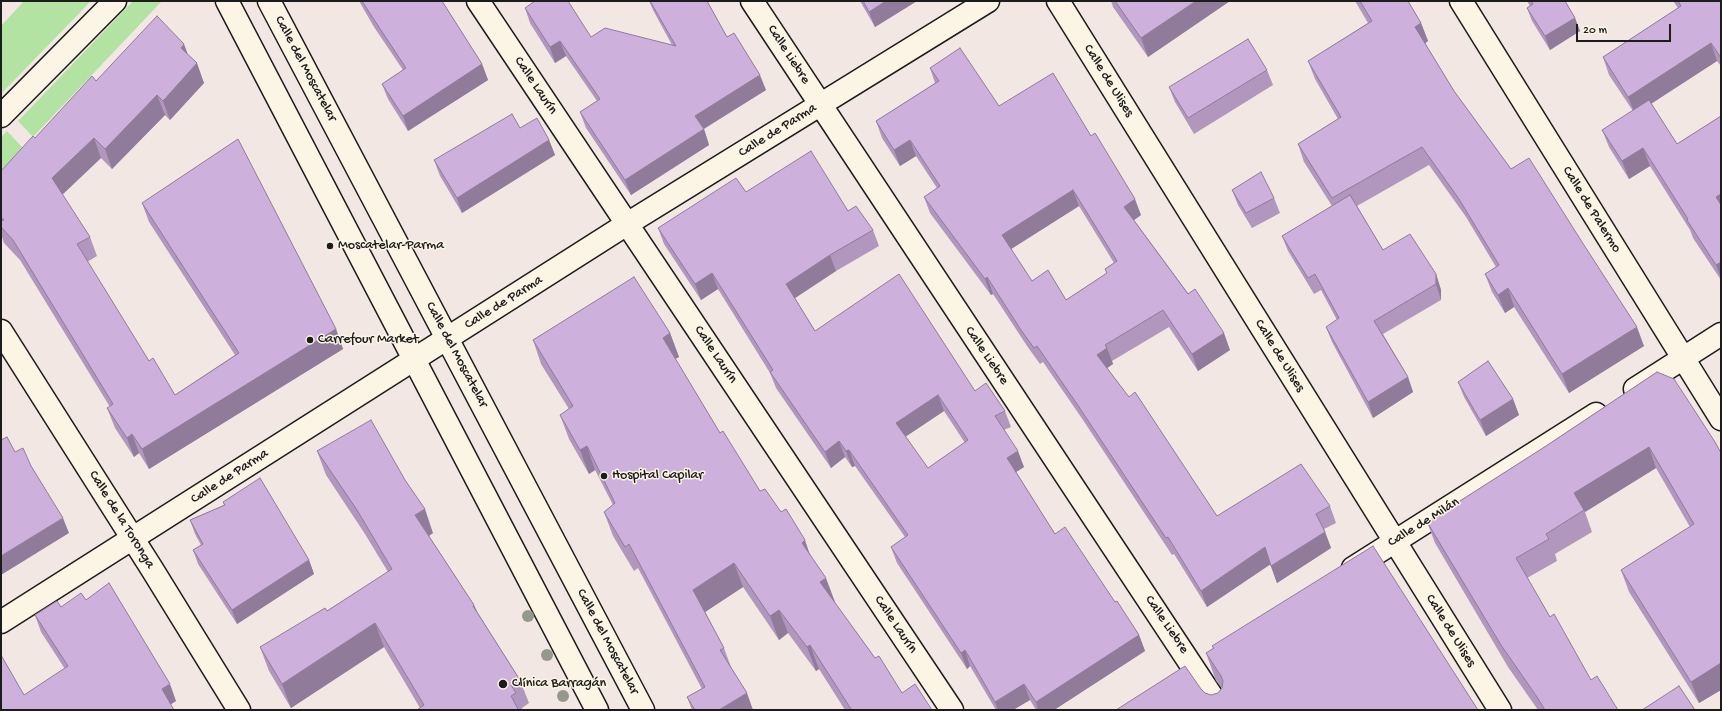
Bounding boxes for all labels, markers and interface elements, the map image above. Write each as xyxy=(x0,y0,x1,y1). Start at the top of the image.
street label: Calle del Moscatelar xyxy=(270,13,340,125)
scale bar xyxy=(1578,16,1673,42)
street label: Calle Liebre xyxy=(763,22,813,88)
text: 20 m xyxy=(1583,24,1607,38)
street label: Calle de Ulises xyxy=(1079,42,1137,120)
street label: Calle Laurín xyxy=(510,54,560,118)
street label: Calle de Parma xyxy=(736,100,820,162)
street label: Calle de Palermo xyxy=(1558,164,1624,256)
place label: Moscatelar-Parma xyxy=(338,238,444,254)
marker: Moscatelar-Parma xyxy=(325,241,335,251)
street label: Calle de Parma xyxy=(462,272,546,334)
street label: Calle del Moscatelar xyxy=(421,299,491,411)
street label: Calle de Ulises xyxy=(1250,317,1308,395)
street label: Calle Laurín xyxy=(690,323,740,387)
street label: Calle Liebre xyxy=(960,324,1012,388)
place label: Carrefour Market xyxy=(318,332,419,348)
marker: Carrefour Market xyxy=(305,335,315,345)
street label: Calle de Parma xyxy=(188,446,272,508)
street label: Calle de la Toronga xyxy=(84,468,158,572)
place label: Hospital Capilar xyxy=(612,468,703,484)
marker: Hospital Capilar xyxy=(599,471,609,481)
street label: Calle de Milán xyxy=(1385,494,1463,552)
street label: Calle del Moscatelar xyxy=(572,586,642,698)
street label: Calle de Ulises xyxy=(1421,592,1479,670)
street label: Calle Laurín xyxy=(870,593,920,657)
street label: Calle Liebre xyxy=(1140,593,1192,657)
place label: Clínica Barragán xyxy=(512,676,606,692)
marker: Clínica Barragán xyxy=(497,678,509,690)

